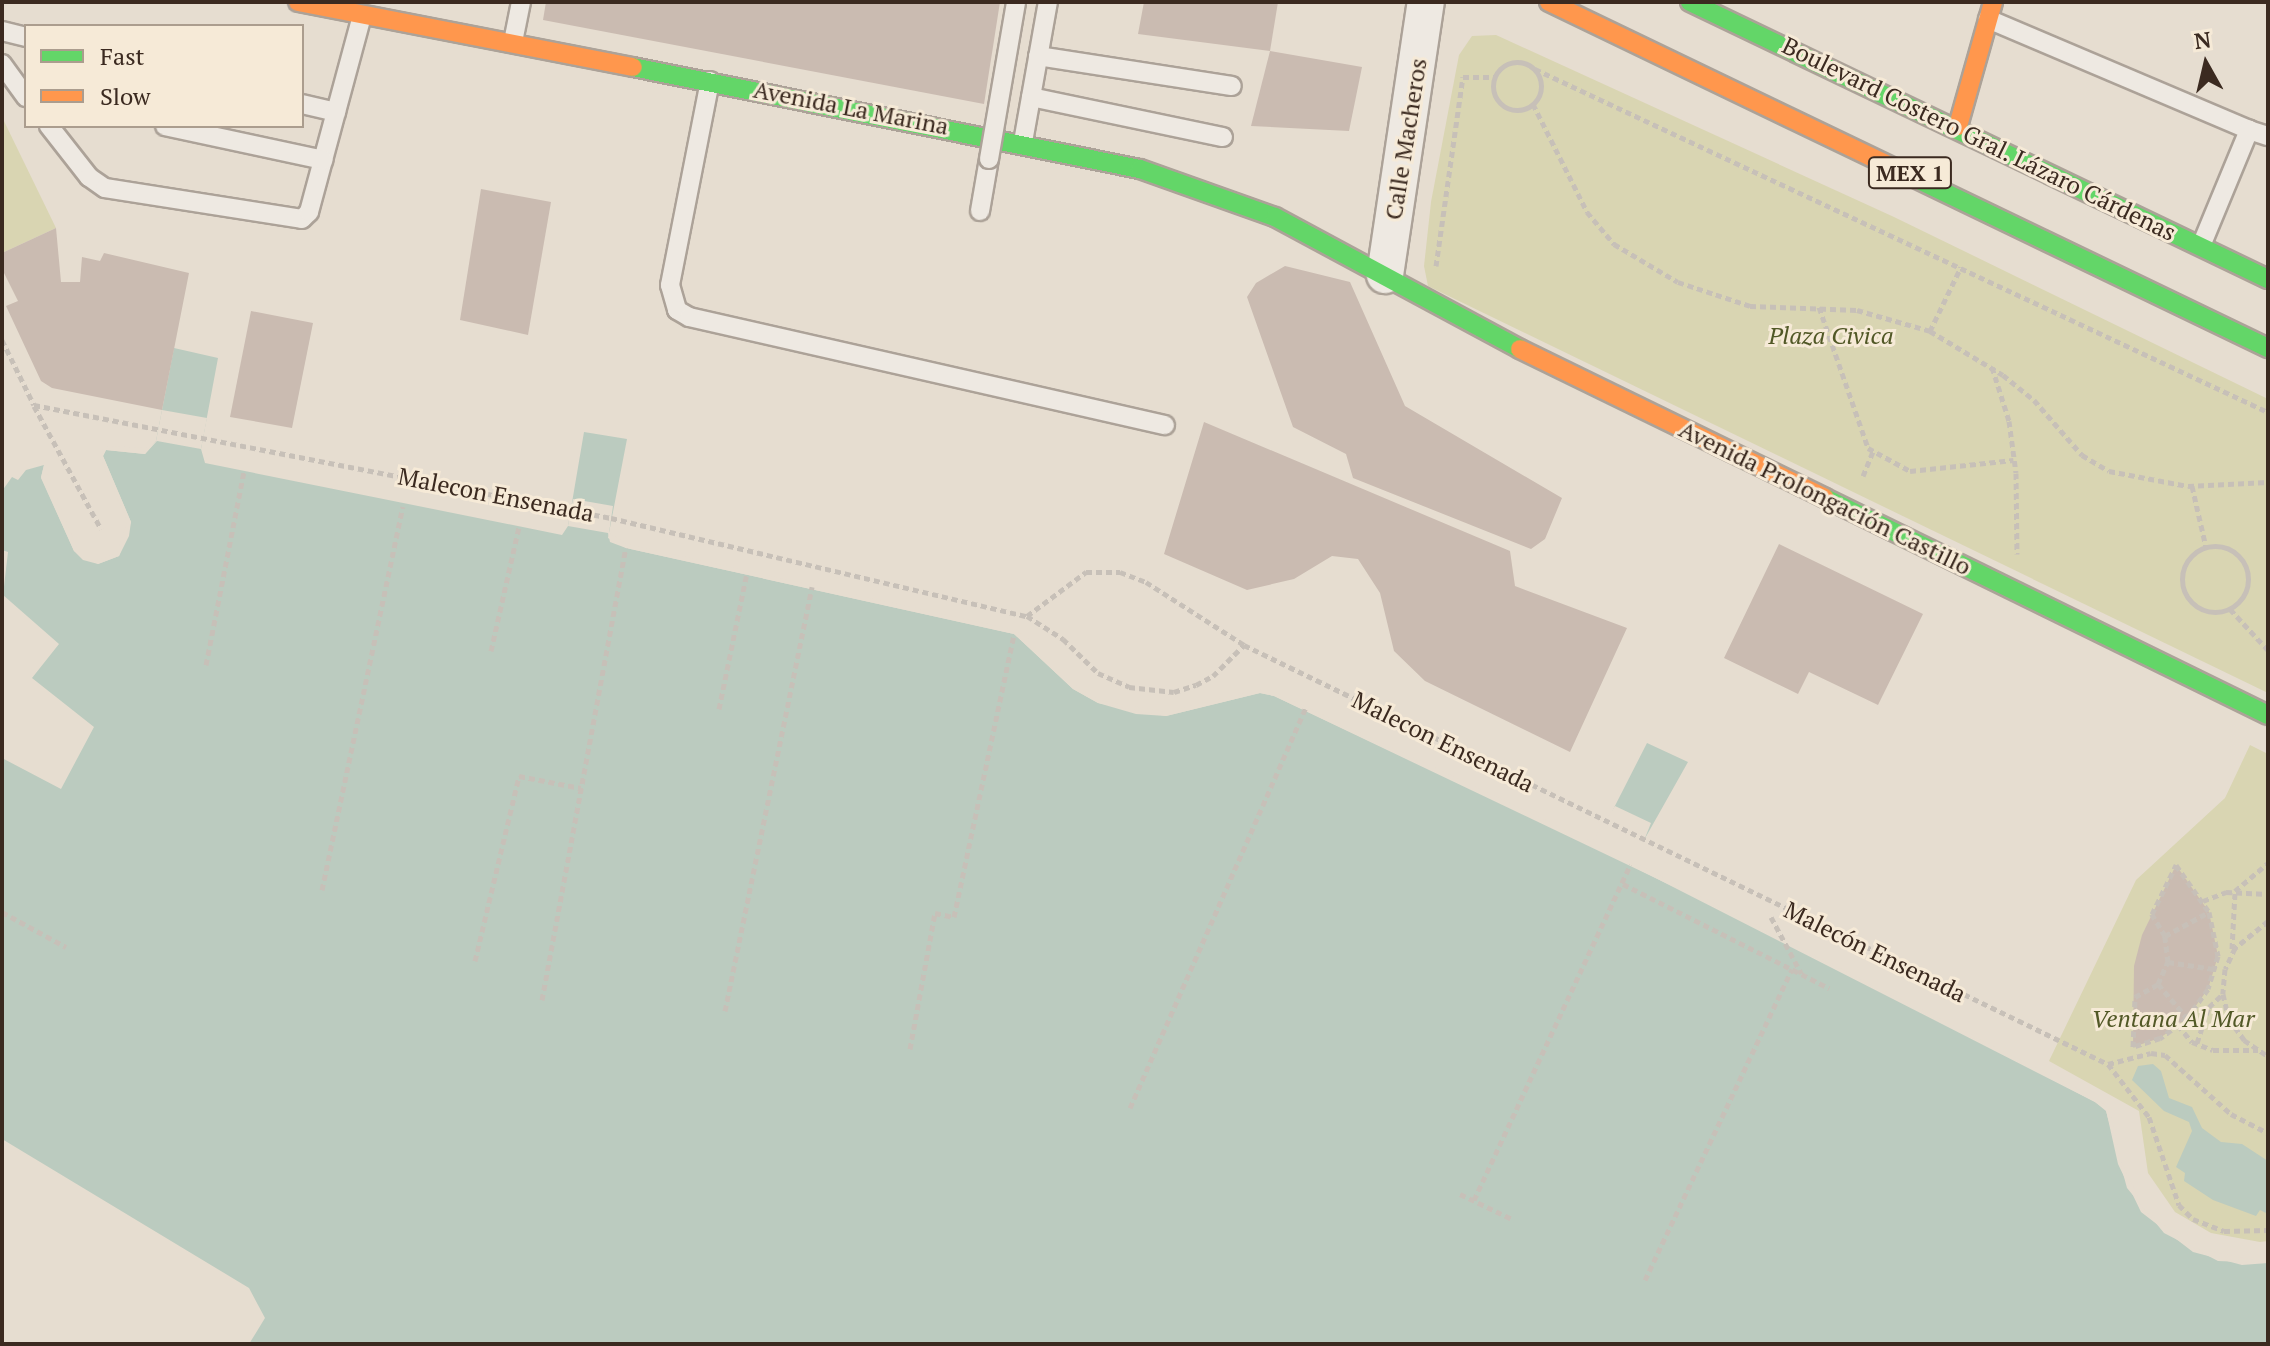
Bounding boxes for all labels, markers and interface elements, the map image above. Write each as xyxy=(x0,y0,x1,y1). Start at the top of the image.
legend xyxy=(24,24,304,128)
north arrow xyxy=(2166,24,2246,104)
text: N xyxy=(2192,24,2213,55)
street label: Boulevard Costero Gral. Lázaro Cárdenas xyxy=(1777,31,2181,247)
text: Fast xyxy=(100,40,144,72)
street label: Calle Macheros xyxy=(1379,56,1433,222)
street label: Avenida La Marina xyxy=(751,75,951,141)
text: Slow xyxy=(100,80,151,112)
road number: MEX 1 xyxy=(1866,155,1954,191)
park label: Plaza Civica xyxy=(1768,322,1894,350)
street label: Avenida Prolongación Castillo xyxy=(1674,415,1976,581)
street label: Malecon Ensenada xyxy=(396,462,596,528)
street label: Malecon Ensenada xyxy=(1347,685,1539,799)
street label: Malecón Ensenada xyxy=(1779,895,1971,1009)
park label: Ventana Al Mar xyxy=(2091,1005,2255,1033)

